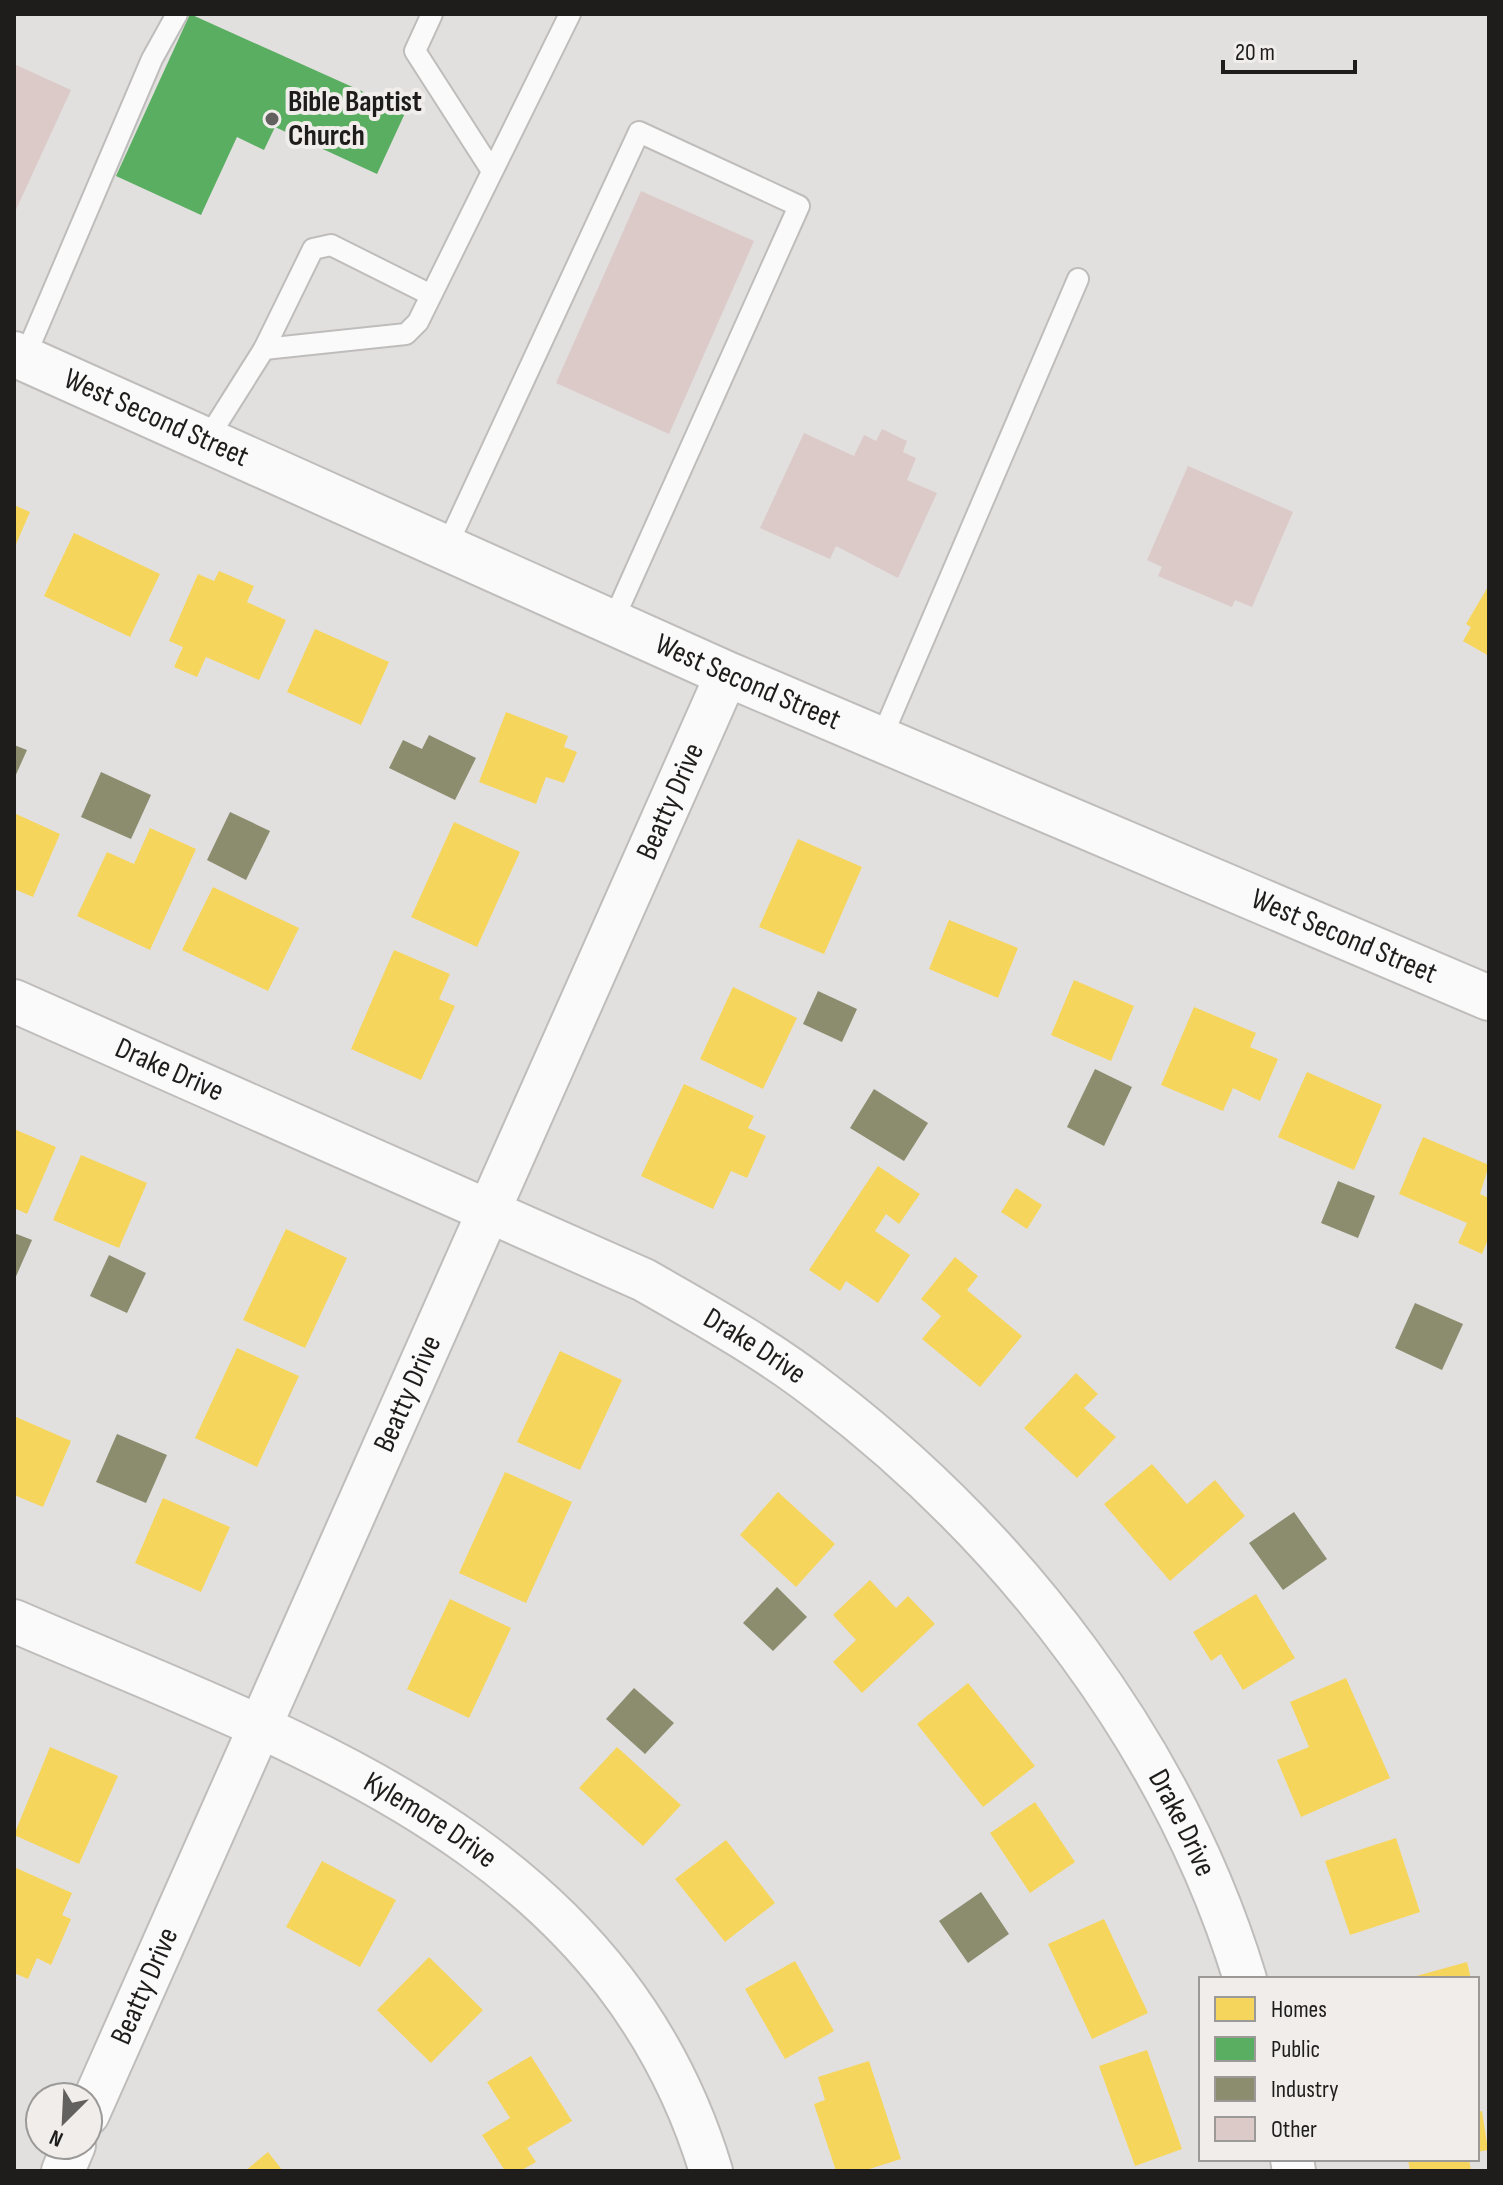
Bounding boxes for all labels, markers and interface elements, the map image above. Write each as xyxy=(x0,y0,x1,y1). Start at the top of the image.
scale bar xyxy=(1223,24,1355,74)
text: 20 m xyxy=(1235,38,1275,67)
place label: Bible Baptist Church xyxy=(288,84,422,154)
marker: Bible Baptist Church xyxy=(263,110,281,128)
street label: West Second Street xyxy=(58,361,254,475)
street label: West Second Street xyxy=(650,626,846,738)
street label: Beatty Drive xyxy=(629,737,712,865)
street label: West Second Street xyxy=(1246,881,1442,992)
street label: Drake Drive xyxy=(110,1030,229,1110)
street label: Drake Drive xyxy=(697,1300,813,1392)
street label: Beatty Drive xyxy=(366,1330,449,1458)
street label: Drake Drive xyxy=(1140,1763,1223,1882)
street label: Kylemore Drive xyxy=(357,1764,504,1876)
street label: Beatty Drive xyxy=(103,1922,186,2050)
legend xyxy=(1199,1977,1479,2161)
text: Homes xyxy=(1271,1995,1327,2024)
text: Public xyxy=(1271,2035,1320,2064)
text: Industry xyxy=(1271,2075,1338,2104)
north arrow xyxy=(24,2081,104,2161)
text: Other xyxy=(1271,2115,1317,2144)
text: N xyxy=(46,2123,67,2153)

